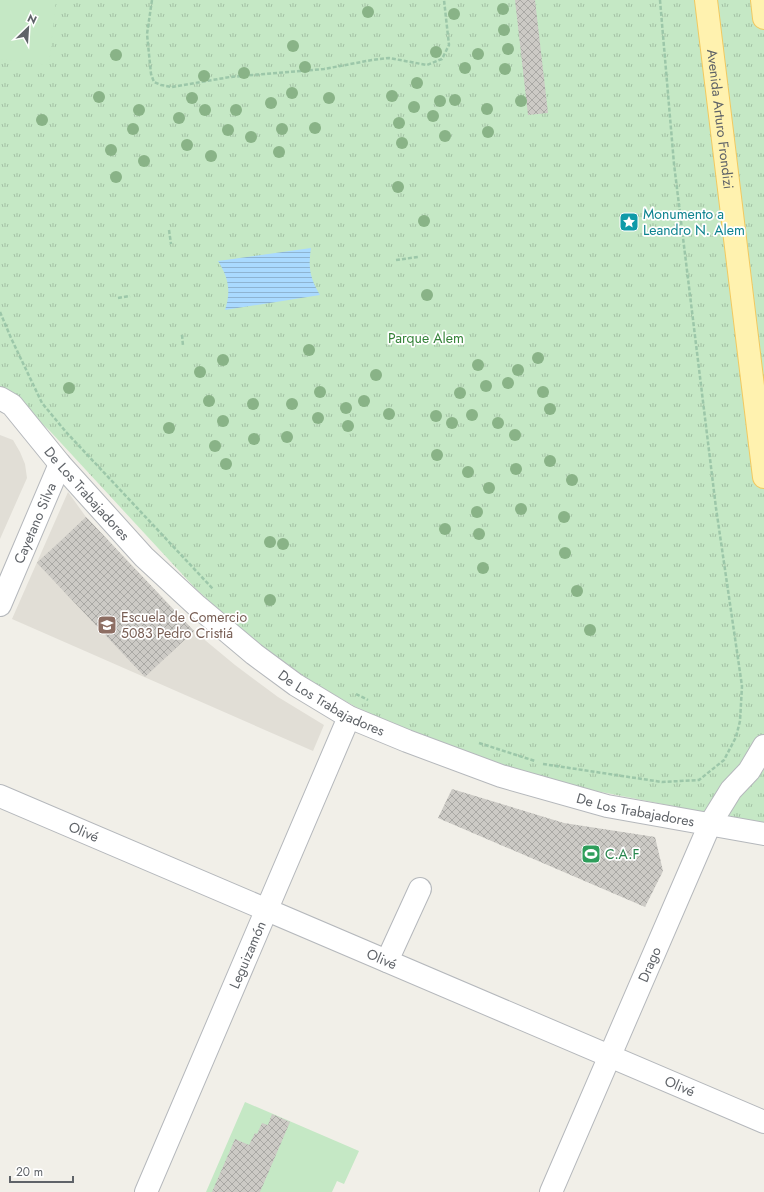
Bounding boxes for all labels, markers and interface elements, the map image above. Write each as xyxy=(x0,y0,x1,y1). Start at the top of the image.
north arrow xyxy=(8,8,48,48)
text: N xyxy=(25,10,40,28)
street label: Avenida Arturo Frondizi xyxy=(702,48,739,190)
place label: Monumento a Leandro N. Alem xyxy=(643,204,745,240)
place icon: Monumento a Leandro N. Alem xyxy=(618,211,640,233)
park label: Parque Alem xyxy=(388,328,464,348)
street label: De Los Trabajadores xyxy=(40,442,135,545)
street label: Cayetano Silva xyxy=(9,480,61,567)
place label: Escuela de Comercio 5083 Pedro Cristiá xyxy=(121,607,247,643)
school or university icon: Escuela de Comercio 5083 Pedro Cristiá xyxy=(96,614,118,636)
street label: De Los Trabajadores xyxy=(274,665,388,741)
street label: De Los Trabajadores xyxy=(574,788,696,831)
street label: Olivé xyxy=(65,816,102,847)
sports icon: C.A.F xyxy=(580,843,602,865)
place label: C.A.F xyxy=(605,844,639,864)
street label: Leguizamón xyxy=(224,918,271,992)
street label: Drago xyxy=(633,943,666,985)
street label: Olivé xyxy=(363,944,400,974)
street label: Olivé xyxy=(661,1071,698,1101)
scale bar xyxy=(10,1158,73,1184)
text: 20 m xyxy=(16,1163,43,1181)

